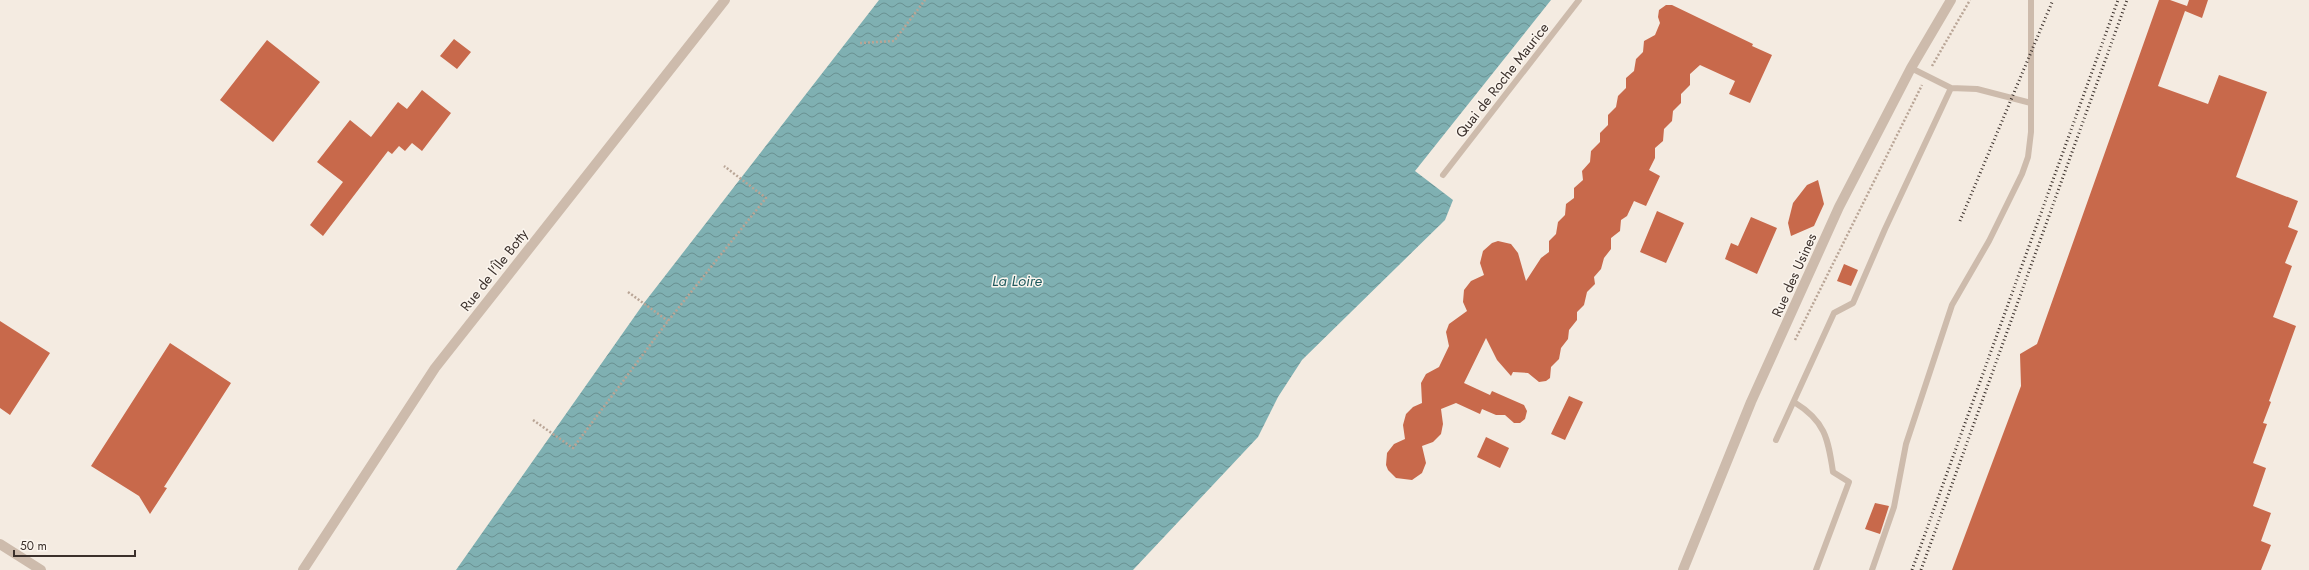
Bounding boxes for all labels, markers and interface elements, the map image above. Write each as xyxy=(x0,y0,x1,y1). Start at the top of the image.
street label: Quai de Roche Maurice xyxy=(1451,18,1553,142)
street label: Rue de l'Île Botty xyxy=(455,224,533,315)
street label: Rue des Usines xyxy=(1767,230,1822,320)
water label: La Loire xyxy=(992,270,1042,292)
scale bar xyxy=(14,532,135,558)
text: 50 m xyxy=(20,537,47,555)

